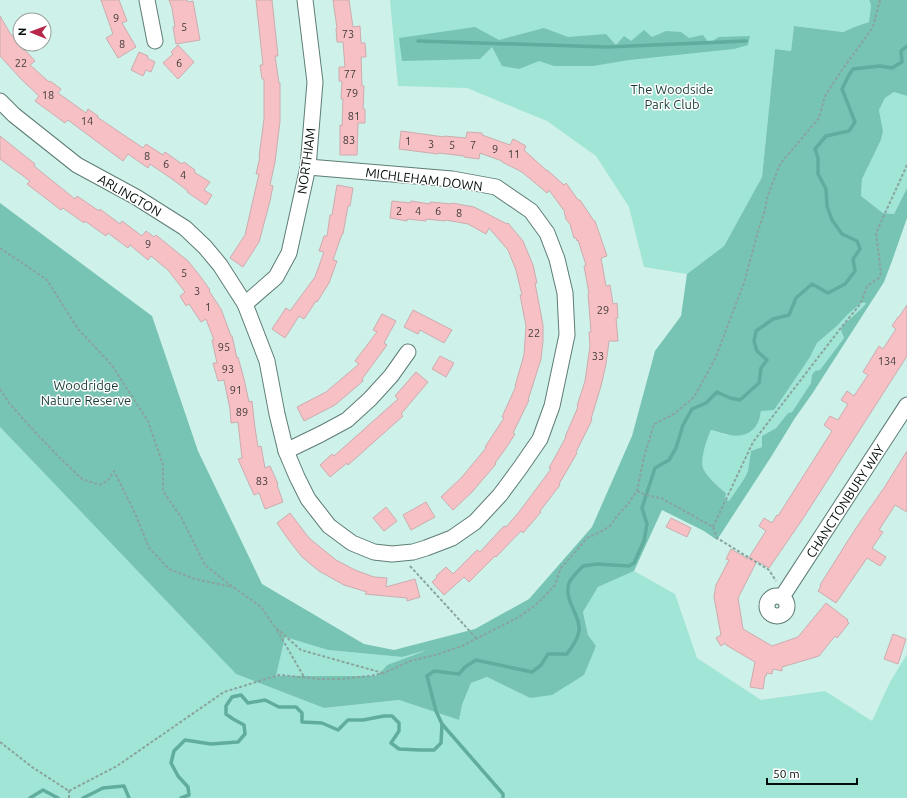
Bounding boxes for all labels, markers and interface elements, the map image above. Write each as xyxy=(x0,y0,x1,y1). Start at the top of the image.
north arrow xyxy=(12,12,52,52)
house number: 9 xyxy=(113,12,119,24)
house number: 5 xyxy=(181,21,187,33)
text: N xyxy=(16,28,28,36)
house number: 73 xyxy=(342,28,354,40)
house number: 8 xyxy=(119,38,125,50)
house number: 22 xyxy=(15,57,27,69)
house number: 6 xyxy=(176,57,182,69)
house number: 77 xyxy=(344,68,356,80)
park label: The Woodside Park Club xyxy=(630,82,714,111)
house number: 79 xyxy=(346,87,358,99)
house number: 18 xyxy=(42,89,54,101)
house number: 81 xyxy=(348,110,360,122)
house number: 14 xyxy=(81,115,93,127)
street label: NORTHIAM xyxy=(294,127,318,195)
house number: 83 xyxy=(343,134,355,146)
house number: 1 xyxy=(405,135,411,147)
house number: 3 xyxy=(428,138,434,150)
house number: 5 xyxy=(449,139,455,151)
house number: 7 xyxy=(470,139,476,151)
house number: 9 xyxy=(492,143,498,155)
house number: 11 xyxy=(508,148,520,160)
house number: 8 xyxy=(144,150,150,162)
house number: 6 xyxy=(163,158,169,170)
street label: MICHLEHAM DOWN xyxy=(365,165,483,193)
house number: 4 xyxy=(180,169,186,181)
street label: ARLINGTON xyxy=(96,171,164,219)
house number: 2 xyxy=(396,205,402,217)
house number: 4 xyxy=(415,205,421,217)
house number: 6 xyxy=(435,205,441,217)
house number: 8 xyxy=(456,207,462,219)
house number: 9 xyxy=(145,238,151,250)
house number: 5 xyxy=(181,267,187,279)
house number: 3 xyxy=(194,285,200,297)
house number: 1 xyxy=(205,301,211,313)
house number: 29 xyxy=(597,304,609,316)
house number: 22 xyxy=(528,327,540,339)
house number: 95 xyxy=(218,341,230,353)
house number: 33 xyxy=(592,350,604,362)
house number: 134 xyxy=(878,355,896,367)
house number: 93 xyxy=(222,363,234,375)
park label: Woodridge Nature Reserve xyxy=(41,378,131,407)
house number: 91 xyxy=(230,384,242,396)
house number: 89 xyxy=(236,406,248,418)
street label: CHANCTONBURY WAY xyxy=(803,441,887,560)
house number: 83 xyxy=(256,475,268,487)
scale bar xyxy=(767,760,857,786)
text: 50 m xyxy=(773,767,800,780)

